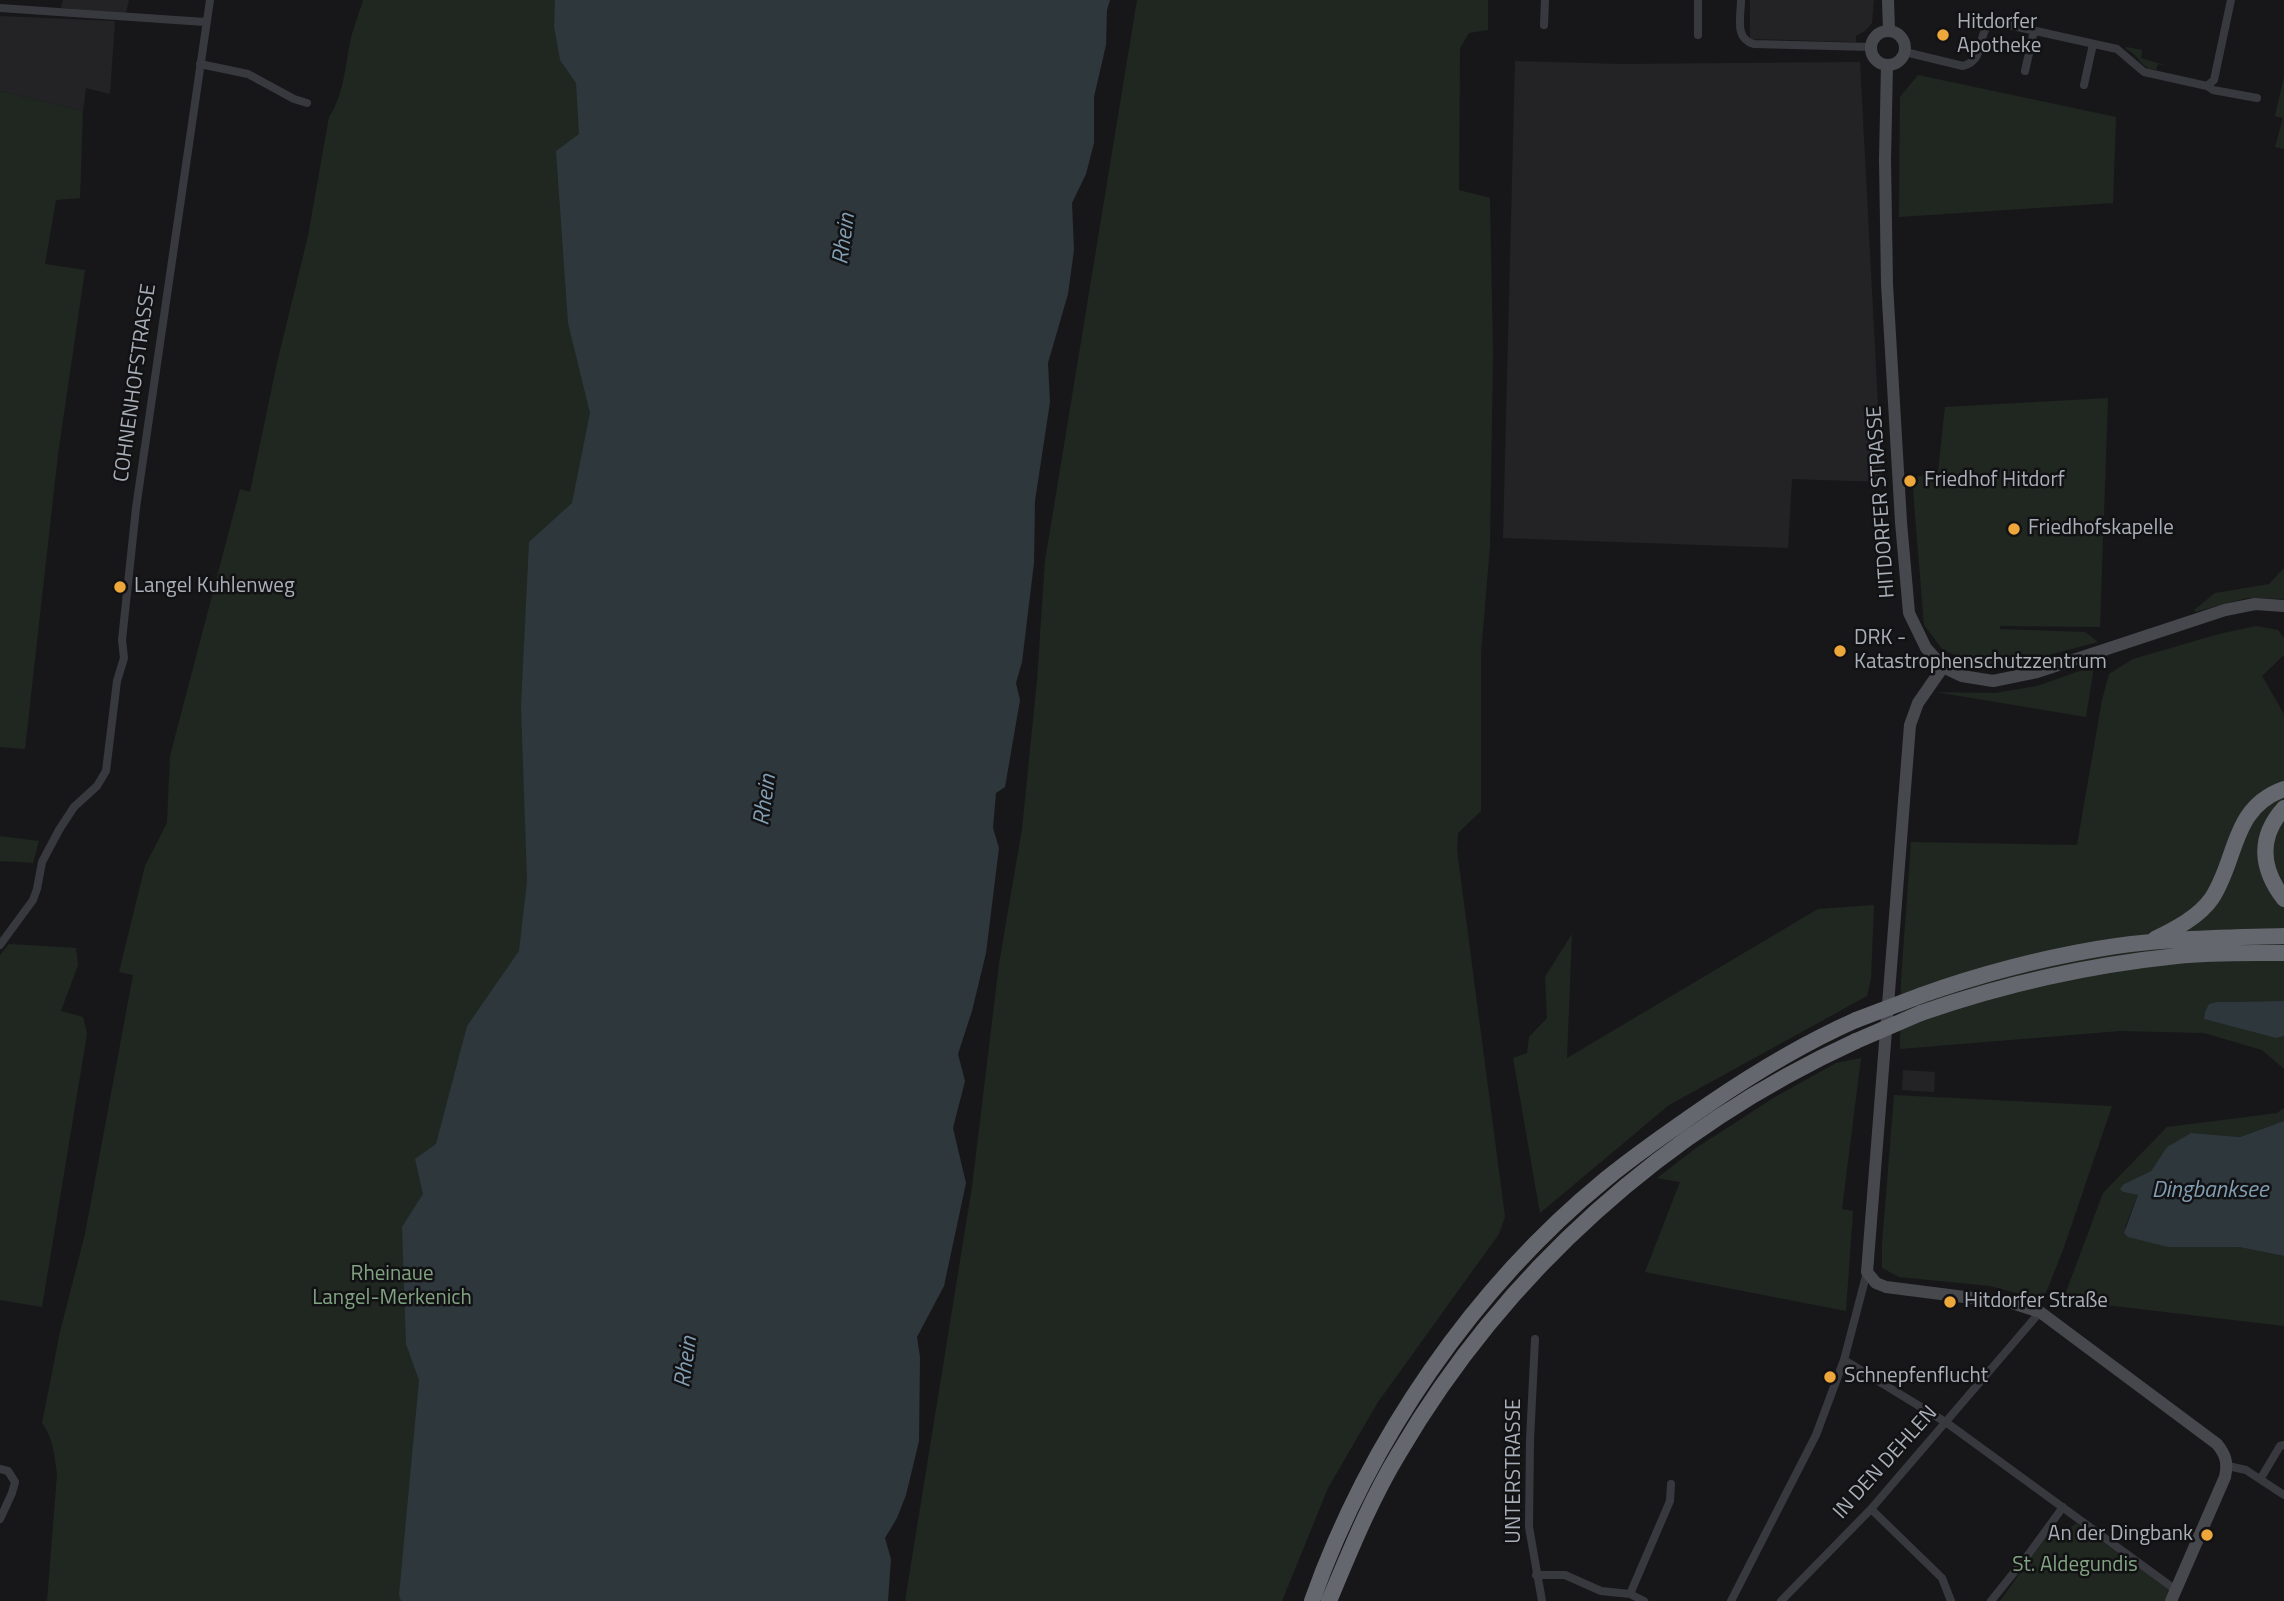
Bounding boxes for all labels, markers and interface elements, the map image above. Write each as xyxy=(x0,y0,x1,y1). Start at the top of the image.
place label: Hitdorfer Apotheke xyxy=(1957,10,2041,60)
marker: Hitdorfer Apotheke xyxy=(1935,27,1951,43)
water label: Rhein xyxy=(828,212,862,266)
street label: COHNENHOFSTRASSE xyxy=(110,282,162,484)
street label: HITDORFER STRASSE xyxy=(1863,405,1901,599)
place label: Friedhof Hitdorf xyxy=(1924,468,2065,494)
marker: Friedhof Hitdorf xyxy=(1902,473,1918,489)
place label: Friedhofskapelle xyxy=(2028,516,2174,542)
marker: Friedhofskapelle xyxy=(2006,521,2022,537)
place label: Langel Kuhlenweg xyxy=(134,574,295,600)
marker: Langel Kuhlenweg xyxy=(112,579,128,595)
place label: DRK - Katastrophenschutzzentrum xyxy=(1854,626,2107,676)
marker: DRK - Katastrophenschutzzentrum xyxy=(1832,643,1848,659)
water label: Rhein xyxy=(749,773,783,827)
water label: Dingbanksee xyxy=(2152,1177,2268,1205)
park label: Rheinaue Langel-Merkenich xyxy=(312,1262,472,1312)
place label: Hitdorfer Straße xyxy=(1964,1289,2108,1315)
marker: Hitdorfer Straße xyxy=(1942,1294,1958,1310)
water label: Rhein xyxy=(670,1335,704,1389)
place label: Schnepfenflucht xyxy=(1844,1364,1988,1390)
marker: Schnepfenflucht xyxy=(1822,1369,1838,1385)
street label: UNTERSTRASSE xyxy=(1502,1398,1528,1544)
street label: IN DEN DEHLEN xyxy=(1829,1401,1943,1525)
place label: An der Dingbank xyxy=(2048,1522,2193,1548)
marker: An der Dingbank xyxy=(2199,1527,2215,1543)
park label: St. Aldegundis xyxy=(2012,1553,2138,1579)

